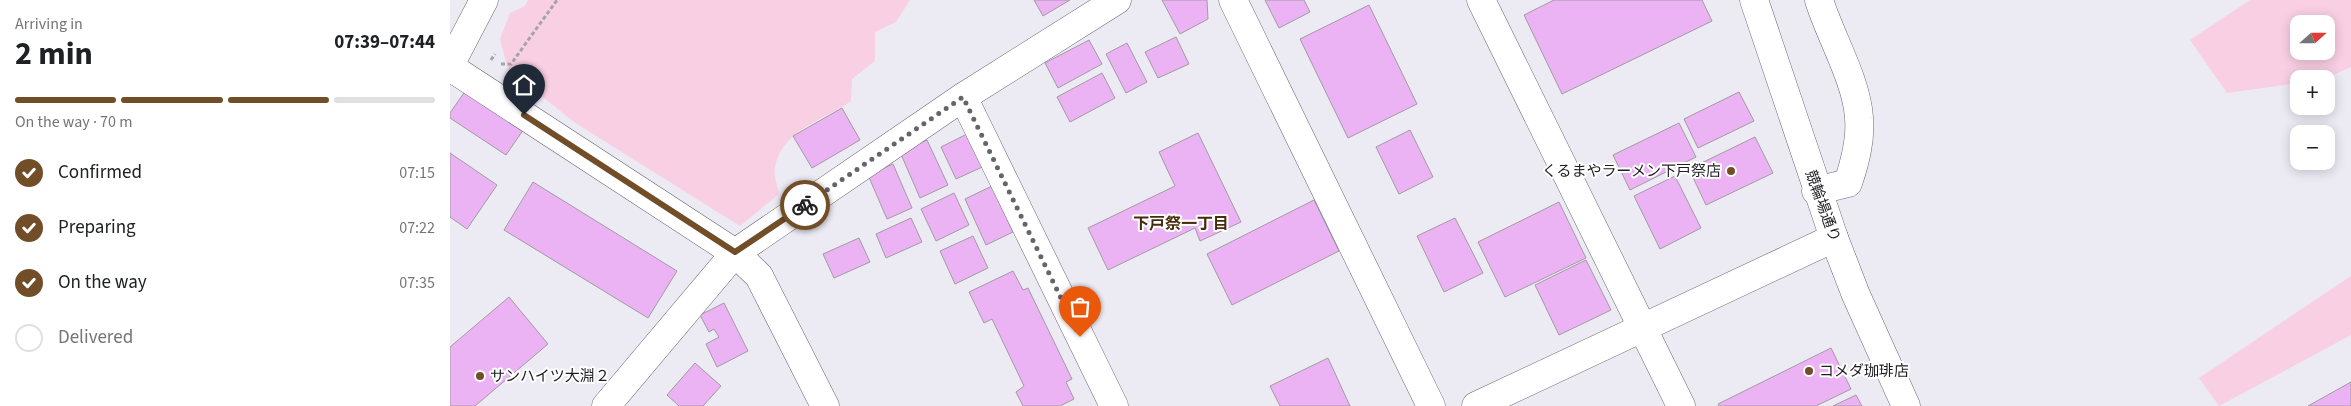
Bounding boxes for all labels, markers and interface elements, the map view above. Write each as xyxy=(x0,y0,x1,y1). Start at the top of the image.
text: Arriving in xyxy=(15,13,83,35)
north arrow xyxy=(2290,15,2335,60)
map controls xyxy=(2290,15,2335,170)
text: 07:39–07:44 xyxy=(334,29,435,56)
text: 2 min xyxy=(15,31,93,77)
pin xyxy=(503,64,545,115)
button: + xyxy=(2290,70,2335,115)
icon: home xyxy=(510,71,538,99)
text: On the way · 70 m xyxy=(15,111,132,133)
button: − xyxy=(2290,125,2335,170)
icon: check xyxy=(15,159,43,187)
text: Confirmed xyxy=(58,159,142,186)
place label: くるまやラーメン下戸祭店 xyxy=(1542,161,1721,182)
text: 07:15 xyxy=(399,162,435,184)
marker: くるまやラーメン下戸祭店 xyxy=(1725,165,1737,177)
street label: 競輪場通り xyxy=(1800,167,1845,245)
courier xyxy=(780,180,830,230)
icon: bike xyxy=(791,191,819,219)
district label: 下戸祭一丁目 xyxy=(1133,213,1229,235)
icon: check xyxy=(15,214,43,242)
text: Preparing xyxy=(58,214,136,241)
text: 07:22 xyxy=(399,217,435,239)
icon: check xyxy=(15,269,43,297)
text: On the way xyxy=(58,269,147,296)
text: 07:35 xyxy=(399,272,435,294)
pin xyxy=(1059,286,1101,337)
icon: bag xyxy=(1066,293,1094,321)
text: Delivered xyxy=(58,324,133,351)
place label: コメダ珈琲店 xyxy=(1819,361,1909,382)
marker: コメダ珈琲店 xyxy=(1803,365,1815,377)
place label: サンハイツ大淵２ xyxy=(490,366,610,387)
marker: サンハイツ大淵２ xyxy=(474,370,486,382)

